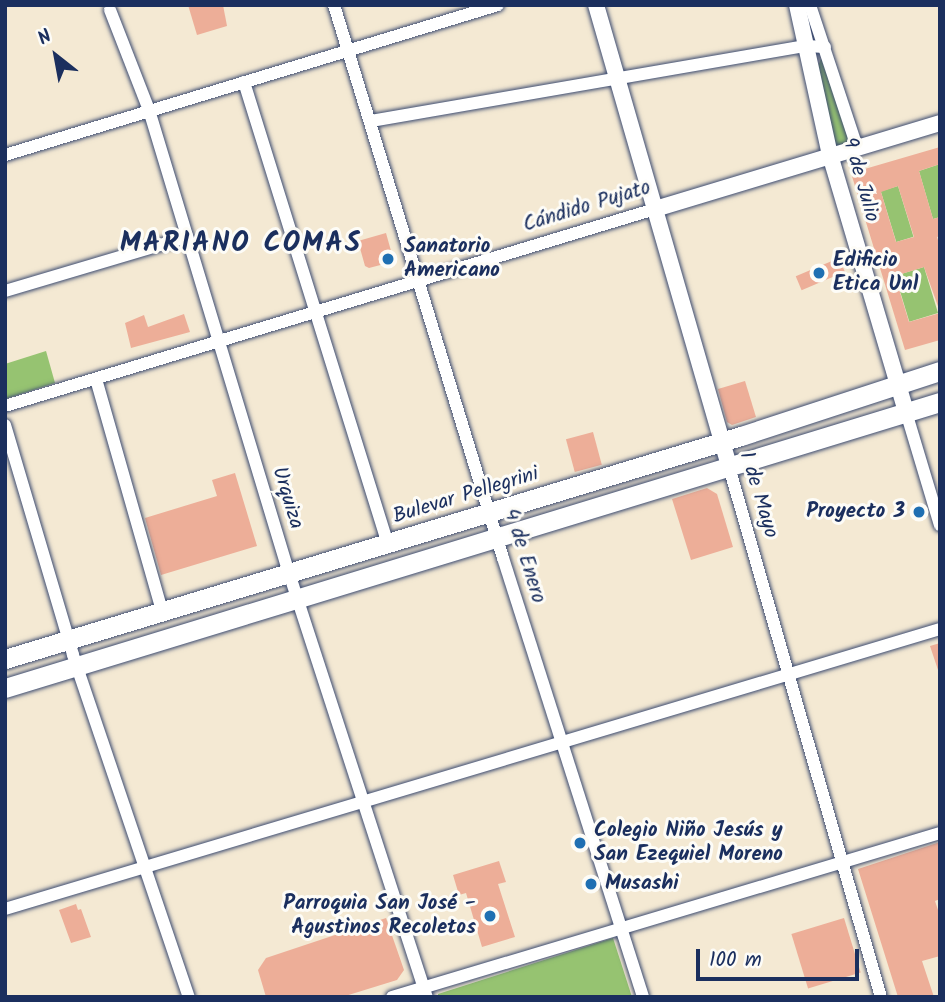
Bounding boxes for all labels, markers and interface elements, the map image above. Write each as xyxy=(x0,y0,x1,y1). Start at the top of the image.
north arrow xyxy=(21,21,91,91)
text: N xyxy=(32,22,58,54)
street label: 9 de Julio xyxy=(836,135,884,225)
street label: Cándido Pujato xyxy=(520,176,654,238)
district label: MARIANO COMAS xyxy=(121,227,361,261)
place label: Sanatorio Americano xyxy=(404,234,500,284)
place label: Edificio Etica Unl xyxy=(833,248,918,298)
marker: Sanatorio Americano xyxy=(378,249,398,269)
marker: Edificio Etica Unl xyxy=(811,265,827,281)
street label: 1 de Mayo xyxy=(733,449,783,541)
street label: Bulevar Pellegrini xyxy=(390,462,542,530)
street label: Urquiza xyxy=(266,464,308,532)
place label: Proyecto 3 xyxy=(806,499,905,525)
marker: Proyecto 3 xyxy=(911,504,927,520)
street label: 4 de Enero xyxy=(498,506,550,606)
place label: Colegio Niño Jesús y San Ezequiel Moreno xyxy=(594,818,783,868)
marker: Colegio Niño Jesús y San Ezequiel Moreno xyxy=(572,835,588,851)
place label: Musashi xyxy=(605,871,679,897)
marker: Musashi xyxy=(583,876,599,892)
place label: Parroquia San José - Agustinos Recoletos xyxy=(283,891,476,941)
marker: Parroquia San José - Agustinos Recoletos xyxy=(482,908,498,924)
scale bar xyxy=(700,936,863,980)
text: 100 m xyxy=(709,944,762,977)

